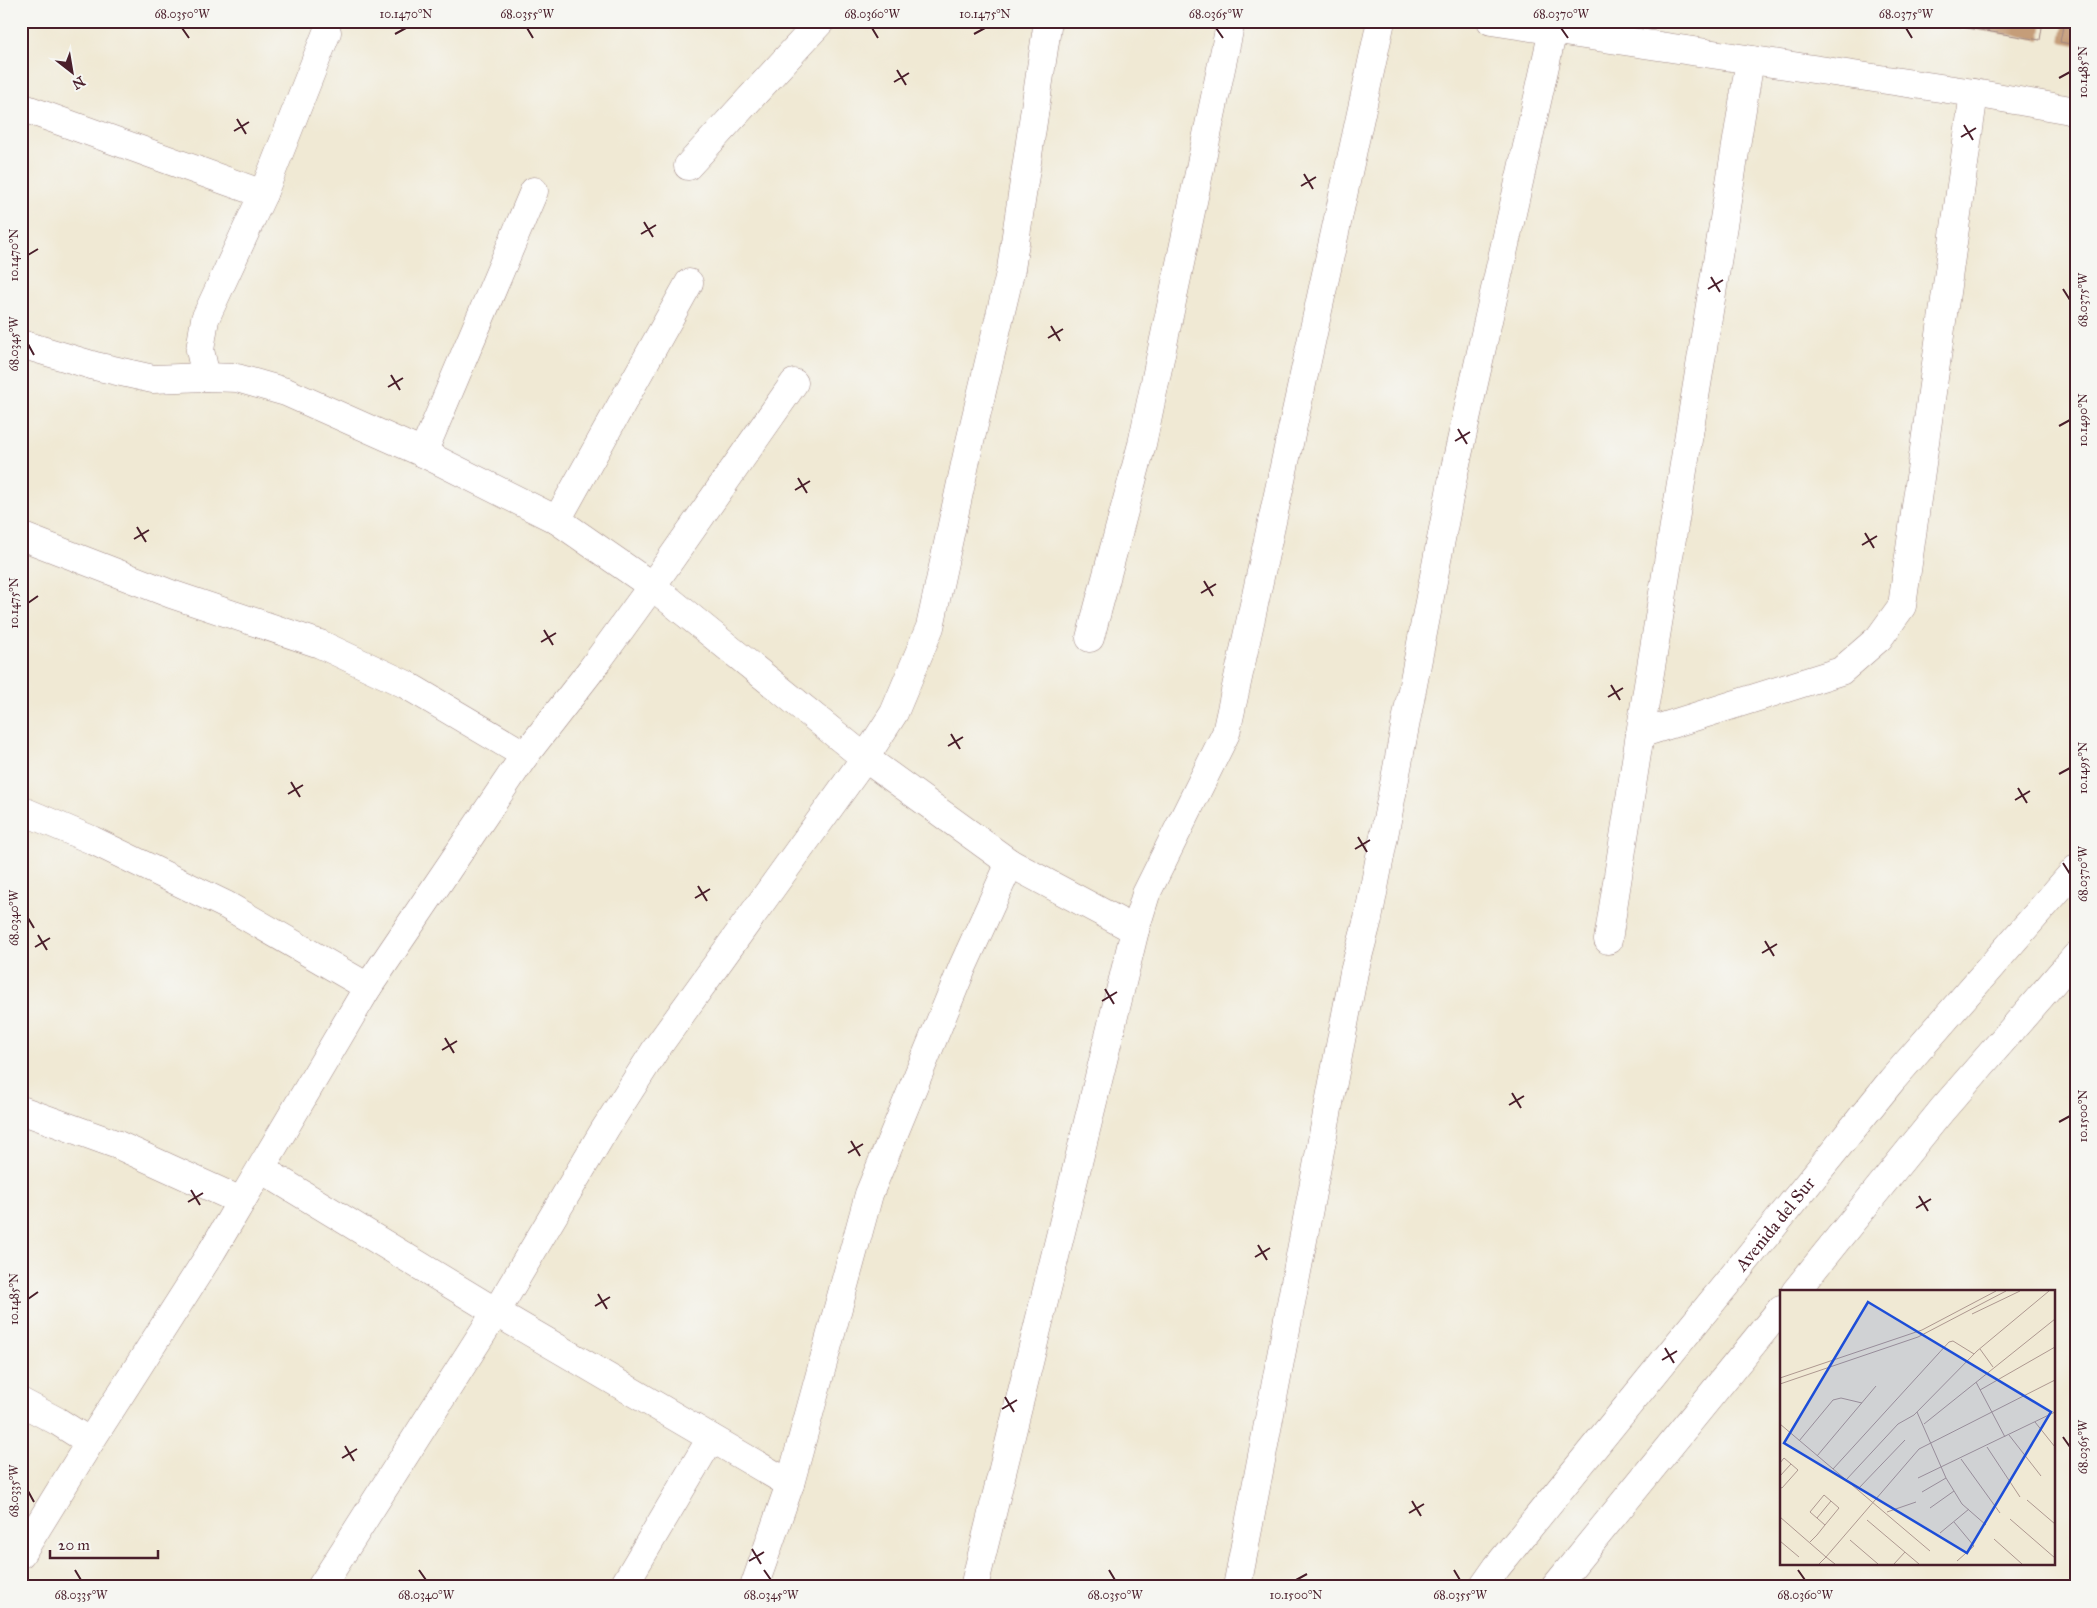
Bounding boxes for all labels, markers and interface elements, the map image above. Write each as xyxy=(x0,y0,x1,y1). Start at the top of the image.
text: 68.0350°W xyxy=(154,7,210,21)
text: 10.1470°N xyxy=(380,7,432,21)
text: 68.0355°W xyxy=(500,7,554,21)
text: 68.0360°W xyxy=(844,7,900,21)
text: 10.1475°N xyxy=(959,7,1011,21)
text: 68.0365°W xyxy=(1189,7,1244,21)
text: 68.0370°W xyxy=(1533,7,1590,21)
text: 68.0375°W xyxy=(1879,7,1934,21)
text: 10.1485°N xyxy=(2076,46,2090,98)
north arrow xyxy=(48,48,98,98)
text: N xyxy=(69,72,88,93)
text: 10.1470°N xyxy=(7,229,21,281)
text: 68.0375°W xyxy=(2076,272,2090,327)
text: 68.0345°W xyxy=(7,316,21,371)
text: 10.1490°N xyxy=(2076,393,2090,447)
text: 10.1475°N xyxy=(7,577,21,629)
text: 10.1495°N xyxy=(2076,742,2090,794)
text: 68.0370°W xyxy=(2076,845,2090,902)
text: 68.0340°W xyxy=(7,889,21,946)
text: 10.1500°N xyxy=(2076,1090,2090,1142)
street label: Avenida del Sur xyxy=(1730,1172,1820,1276)
text: 10.1485°N xyxy=(7,1273,21,1325)
inset map xyxy=(1780,1290,2054,1566)
text: 68.0365°W xyxy=(2076,1419,2090,1474)
text: 68.0335°W xyxy=(7,1464,21,1517)
scale bar xyxy=(50,1528,158,1560)
text: 20 m xyxy=(58,1536,90,1554)
text: 68.0335°W xyxy=(55,1588,108,1602)
text: 68.0340°W xyxy=(398,1588,455,1602)
text: 68.0345°W xyxy=(744,1588,799,1602)
text: 68.0350°W xyxy=(1087,1588,1143,1602)
text: 10.1500°N xyxy=(1270,1588,1322,1602)
text: 68.0355°W xyxy=(1433,1588,1487,1602)
text: 68.0360°W xyxy=(1777,1588,1833,1602)

